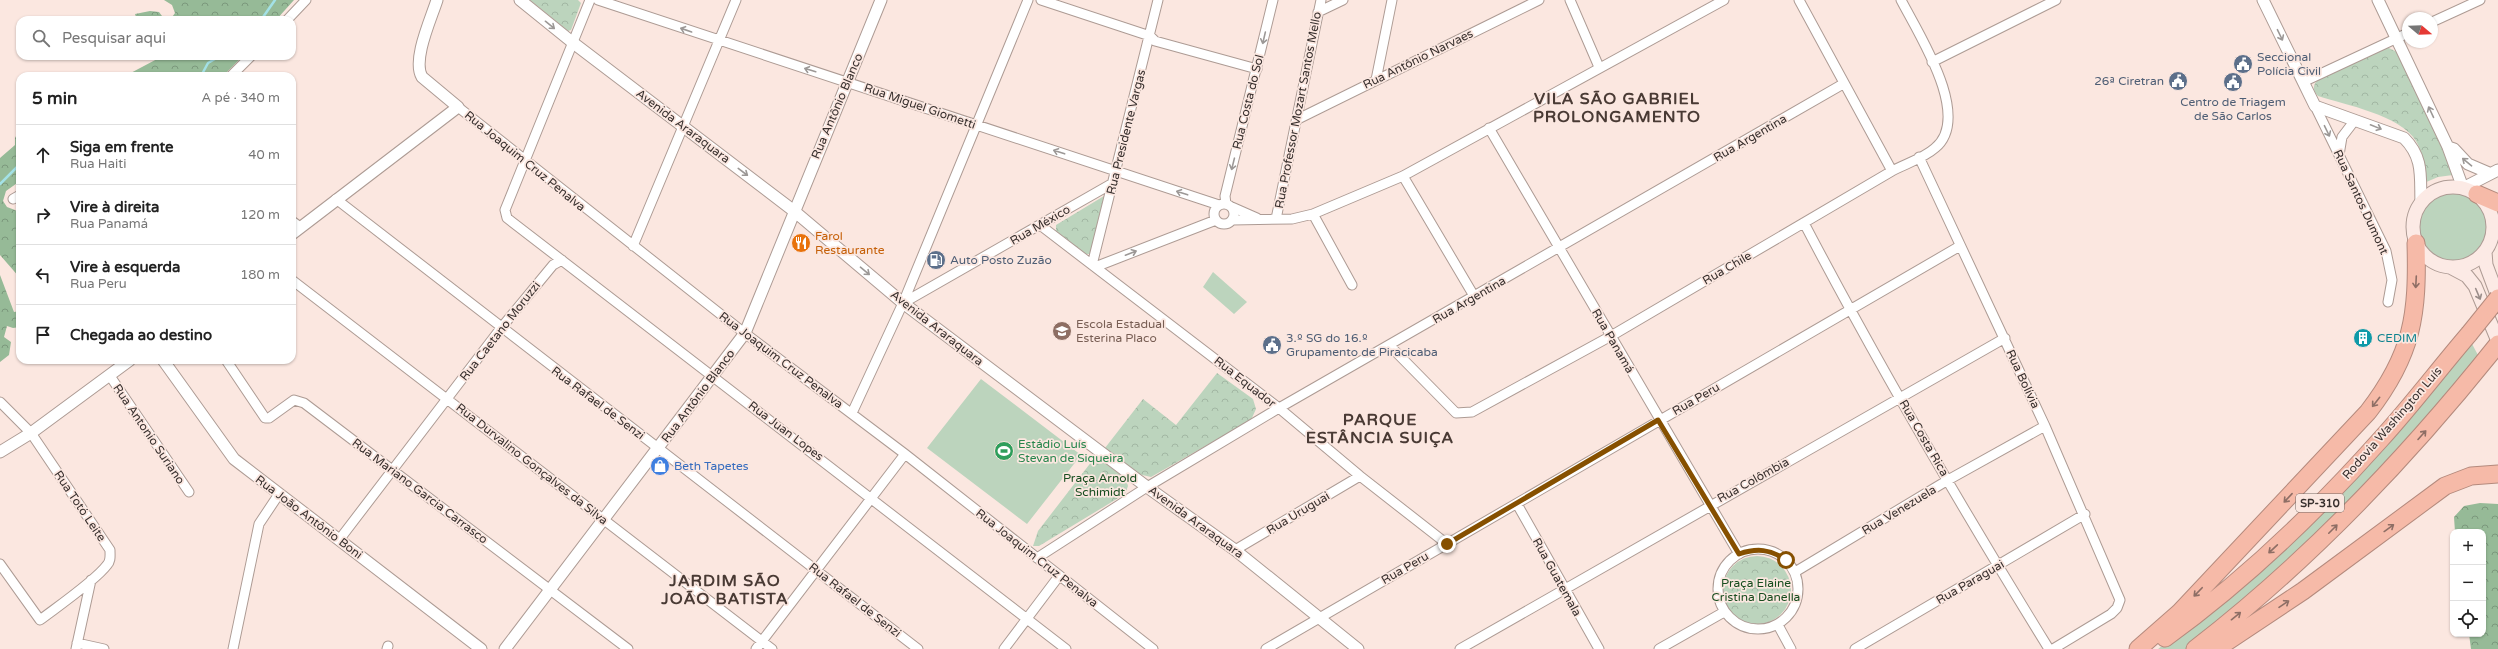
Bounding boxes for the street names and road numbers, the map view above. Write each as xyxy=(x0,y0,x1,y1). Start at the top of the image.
street label: Rua Professor Mozart Santos Mello xyxy=(1272,10,1324,210)
street label: Rua Antônio Narvaes xyxy=(1361,26,1476,92)
street label: Rua Antônio Blanco xyxy=(808,51,866,161)
street label: Rua Costa do Sol xyxy=(1229,53,1267,151)
street label: Rua Presidente Vargas xyxy=(1104,68,1148,196)
street label: Rua Miguel Giometti xyxy=(862,80,978,132)
street label: Avenida Araraquara xyxy=(633,86,733,166)
street label: Rua Joaquim Cruz Penalva xyxy=(462,108,588,214)
street label: Rua Argentina xyxy=(1711,111,1789,165)
street label: Rua Santos Dumont xyxy=(2331,147,2392,257)
street label: Rua México xyxy=(1007,202,1073,248)
street label: Rua Chile xyxy=(1700,248,1754,288)
street label: Rua Argentina xyxy=(1430,273,1508,327)
street label: Rua Caetano Moruzzi xyxy=(457,279,543,383)
street label: Avenida Araraquara xyxy=(888,287,986,369)
street label: Rua Panamá xyxy=(1589,306,1637,376)
street label: Rua Joaquim Cruz Penalva xyxy=(716,309,846,411)
street label: Rua Antônio Blanco xyxy=(658,347,738,445)
street label: Rua Bolívia xyxy=(2003,347,2043,411)
street label: Rua Equador xyxy=(1211,354,1279,411)
street label: Rua Rafael de Senzi xyxy=(549,363,647,443)
street label: Rodovia Washington Luís xyxy=(2339,364,2445,482)
street label: Rua Peru xyxy=(1670,380,1722,418)
street label: Rua Antonio Suriano xyxy=(110,381,188,487)
street label: Rua Costa Rica xyxy=(1896,397,1952,479)
street label: Rua Juan Lopes xyxy=(746,398,826,464)
street label: Rua Durvalino Gonçalves da Silva xyxy=(453,400,611,528)
street label: Rua Mariano Garcia Carrasco xyxy=(349,435,491,547)
street label: Rua Colômbia xyxy=(1715,455,1791,505)
street label: Rua Totó Leite xyxy=(51,468,109,544)
street label: Rua João Antônio Boni xyxy=(253,472,365,562)
street label: Rua Venezuela xyxy=(1859,482,1939,538)
street label: Avenida Araraquara xyxy=(1146,483,1246,561)
street label: Rua Uruguai xyxy=(1264,489,1332,537)
road number: SP-310 xyxy=(2296,494,2344,512)
street label: Rua Joaquim Cruz Penalva xyxy=(973,506,1101,610)
street label: Rua Guatemala xyxy=(1530,535,1584,619)
street label: Rua Peru xyxy=(1379,549,1431,587)
street label: Rua Paraguai xyxy=(1934,557,2006,607)
street label: Rua Rafael de Senzi xyxy=(806,560,904,640)

